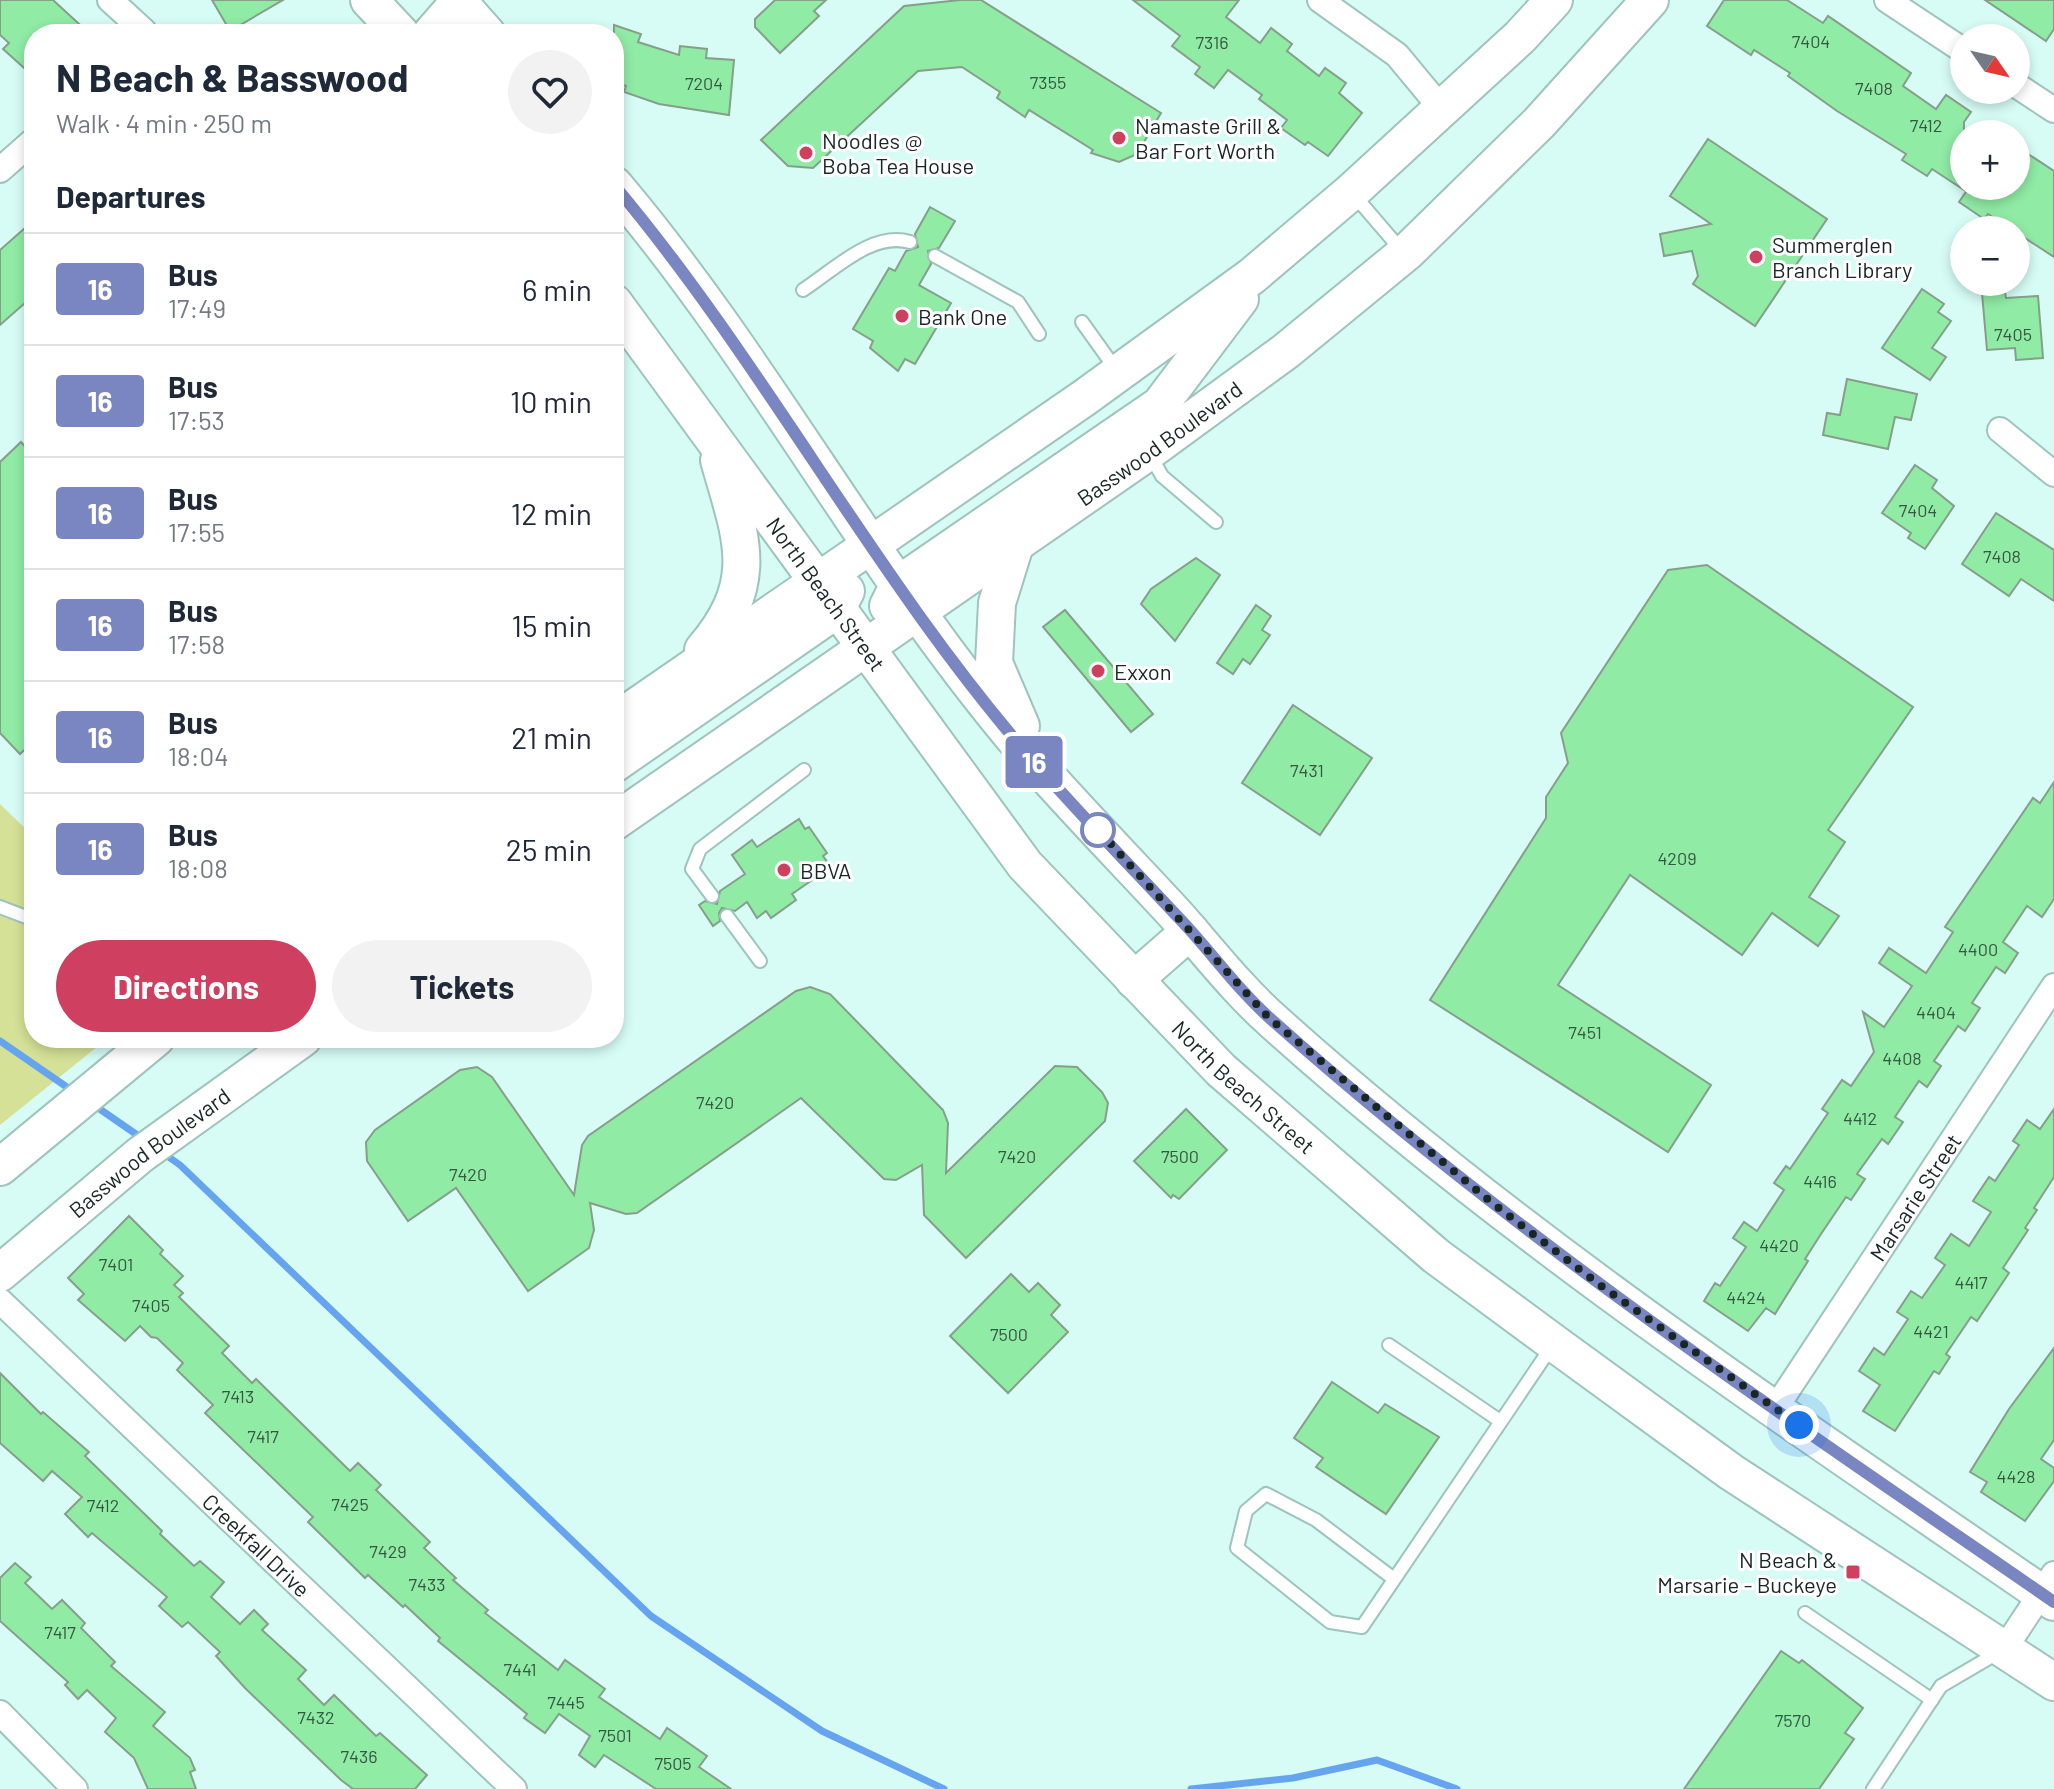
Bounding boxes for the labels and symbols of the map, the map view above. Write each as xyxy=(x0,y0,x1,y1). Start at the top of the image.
north arrow xyxy=(1950,24,2030,104)
house number: 7404 xyxy=(1792,30,1830,52)
house number: 7316 xyxy=(1195,31,1229,53)
house number: 7355 xyxy=(1030,71,1066,93)
house number: 7204 xyxy=(685,72,723,94)
house number: 7408 xyxy=(1855,77,1893,99)
place label: Namaste Grill & Bar Fort Worth xyxy=(1135,112,1281,163)
house number: 7412 xyxy=(1910,114,1942,136)
place label: Noodles @ Boba Tea House xyxy=(822,127,974,178)
marker: Namaste Grill & Bar Fort Worth xyxy=(1110,129,1128,147)
marker: Noodles @ Boba Tea House xyxy=(797,144,815,162)
place label: Summerglen Branch Library xyxy=(1772,231,1913,282)
marker: Summerglen Branch Library xyxy=(1747,248,1765,266)
place label: Bank One xyxy=(918,303,1007,329)
marker: Bank One xyxy=(893,307,911,325)
house number: 7405 xyxy=(1994,323,2032,345)
street label: Basswood Boulevard xyxy=(1072,375,1247,510)
house number: 7404 xyxy=(1899,499,1937,521)
street label: North Beach Street xyxy=(762,512,891,676)
house number: 7408 xyxy=(1983,545,2021,567)
place label: Exxon xyxy=(1114,658,1172,684)
marker: Exxon xyxy=(1089,662,1107,680)
line badge: 16 xyxy=(998,736,1070,788)
house number: 7431 xyxy=(1290,759,1324,781)
unlabelled marker xyxy=(1081,813,1115,847)
house number: 4209 xyxy=(1657,847,1697,869)
place label: BBVA xyxy=(800,857,851,883)
marker: BBVA xyxy=(775,861,793,879)
house number: 4400 xyxy=(1958,938,1998,960)
house number: 4404 xyxy=(1916,1001,1956,1023)
street label: North Beach Street xyxy=(1167,1015,1320,1158)
house number: 7451 xyxy=(1568,1021,1602,1043)
house number: 4408 xyxy=(1882,1047,1922,1069)
street label: Basswood Boulevard xyxy=(63,1082,235,1223)
house number: 7420 xyxy=(696,1091,734,1113)
house number: 4412 xyxy=(1843,1107,1877,1129)
street label: Marsarie Street xyxy=(1864,1129,1966,1265)
house number: 7420 xyxy=(998,1145,1036,1167)
house number: 7500 xyxy=(1161,1145,1199,1167)
house number: 7420 xyxy=(449,1163,487,1185)
house number: 4416 xyxy=(1803,1170,1837,1192)
house number: 4420 xyxy=(1759,1234,1799,1256)
house number: 7401 xyxy=(99,1253,133,1275)
house number: 4417 xyxy=(1955,1271,1988,1293)
house number: 4424 xyxy=(1726,1286,1766,1308)
house number: 7405 xyxy=(132,1294,170,1316)
house number: 4421 xyxy=(1913,1320,1949,1342)
house number: 7500 xyxy=(990,1323,1028,1345)
house number: 7413 xyxy=(222,1385,254,1407)
your location xyxy=(1779,1405,1819,1445)
house number: 7417 xyxy=(247,1425,279,1447)
house number: 4428 xyxy=(1997,1465,2035,1487)
street label: Creekfall Drive xyxy=(198,1488,316,1602)
house number: 7425 xyxy=(331,1493,369,1515)
house number: 7412 xyxy=(87,1494,119,1516)
house number: 7429 xyxy=(369,1540,407,1562)
place label: N Beach & Marsarie - Buckeye xyxy=(1657,1546,1837,1597)
marker: N Beach & Marsarie - Buckeye xyxy=(1844,1563,1862,1581)
house number: 7433 xyxy=(409,1573,445,1595)
house number: 7417 xyxy=(44,1621,76,1643)
house number: 7441 xyxy=(504,1658,537,1680)
house number: 7445 xyxy=(547,1691,585,1713)
house number: 7432 xyxy=(297,1706,335,1728)
house number: 7570 xyxy=(1775,1709,1811,1731)
house number: 7501 xyxy=(598,1724,632,1746)
house number: 7436 xyxy=(341,1745,377,1767)
house number: 7505 xyxy=(654,1752,692,1774)

